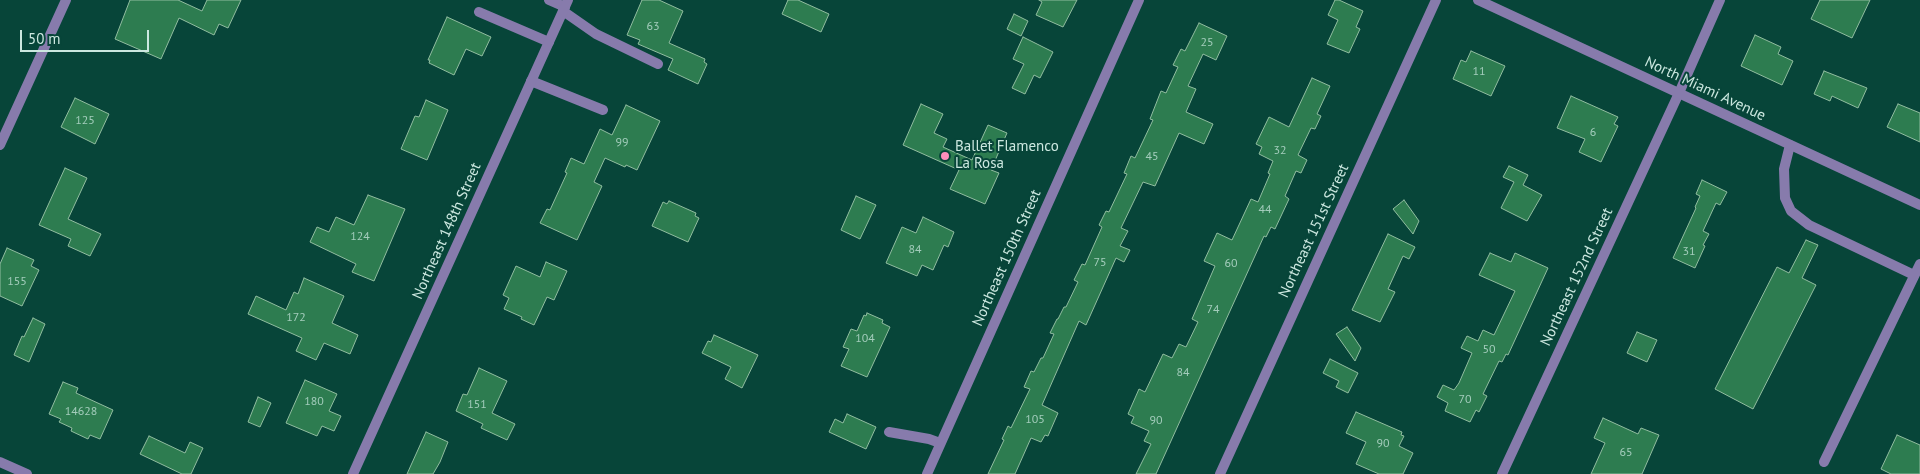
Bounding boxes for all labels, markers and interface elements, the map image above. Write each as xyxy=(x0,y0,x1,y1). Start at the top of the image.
scale bar xyxy=(22,20,151,52)
house number: 63 xyxy=(646,20,660,34)
text: 50 m xyxy=(28,29,61,48)
house number: 25 xyxy=(1200,36,1214,50)
street label: North Miami Avenue xyxy=(1642,53,1768,125)
house number: 11 xyxy=(1472,65,1486,79)
house number: 125 xyxy=(75,114,95,128)
house number: 6 xyxy=(1590,126,1596,140)
house number: 99 xyxy=(615,136,629,150)
place label: Ballet Flamenco La Rosa xyxy=(955,138,1059,173)
house number: 32 xyxy=(1273,144,1287,158)
marker: Ballet Flamenco La Rosa xyxy=(939,150,951,162)
house number: 45 xyxy=(1145,150,1159,164)
street label: Northeast 148th Street xyxy=(409,160,485,302)
street label: Northeast 151st Street xyxy=(1275,161,1353,301)
street label: Northeast 150th Street xyxy=(969,187,1045,329)
house number: 44 xyxy=(1258,203,1272,217)
street label: Northeast 152nd Street xyxy=(1537,205,1617,349)
house number: 124 xyxy=(350,230,370,244)
house number: 84 xyxy=(908,243,922,257)
house number: 31 xyxy=(1682,245,1696,259)
house number: 75 xyxy=(1093,256,1107,270)
house number: 60 xyxy=(1224,257,1238,271)
house number: 155 xyxy=(7,275,27,289)
house number: 74 xyxy=(1206,303,1220,317)
house number: 172 xyxy=(286,311,306,325)
house number: 104 xyxy=(855,332,875,346)
house number: 50 xyxy=(1482,343,1496,357)
house number: 84 xyxy=(1176,366,1190,380)
house number: 70 xyxy=(1458,393,1472,407)
house number: 180 xyxy=(304,395,324,409)
house number: 151 xyxy=(467,398,487,412)
house number: 14628 xyxy=(65,405,97,419)
house number: 105 xyxy=(1025,413,1045,427)
house number: 90 xyxy=(1149,414,1163,428)
house number: 90 xyxy=(1376,437,1390,451)
house number: 65 xyxy=(1619,446,1633,460)

